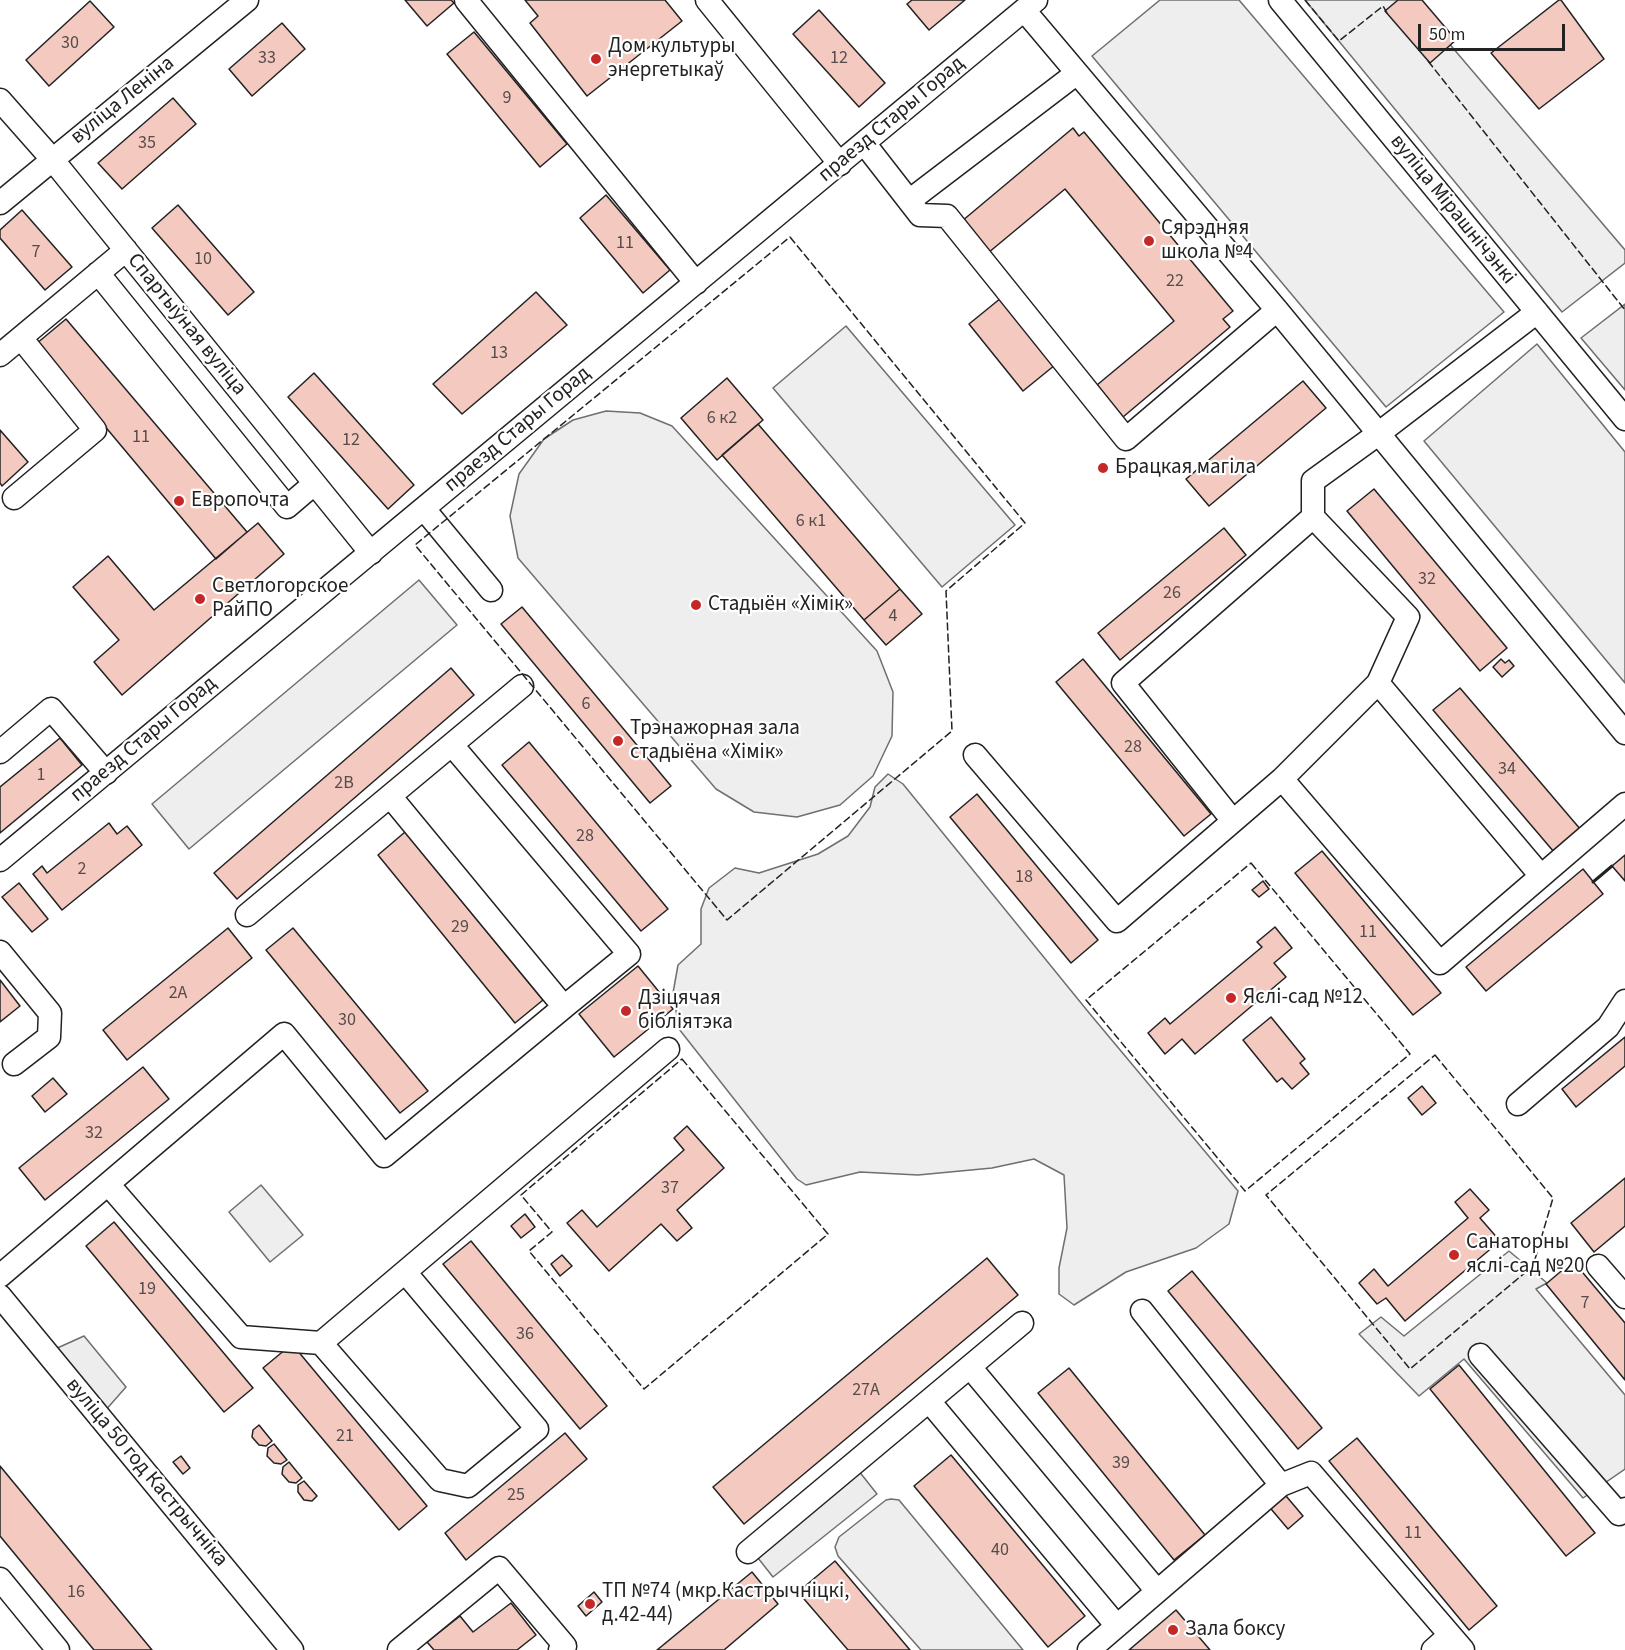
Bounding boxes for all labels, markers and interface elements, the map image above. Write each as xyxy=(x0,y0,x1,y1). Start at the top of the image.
scale bar xyxy=(1421,12,1568,50)
text: 50 m xyxy=(1429,22,1465,47)
house number: 30 xyxy=(61,33,79,55)
place label: Дом культуры энергетыкаў xyxy=(608,34,735,84)
house number: 33 xyxy=(258,48,276,70)
house number: 12 xyxy=(830,48,848,70)
street label: вуліца Леніна xyxy=(66,52,180,150)
marker: Дом культуры энергетыкаў xyxy=(589,52,603,66)
street label: праезд Стары Горад xyxy=(814,52,970,188)
house number: 9 xyxy=(503,88,511,110)
street label: вуліца Мірашнічэнкі xyxy=(1384,130,1520,290)
house number: 35 xyxy=(138,133,156,155)
place label: Сярэдняя школа №4 xyxy=(1161,216,1253,266)
house number: 11 xyxy=(616,233,634,255)
marker: Сярэдняя школа №4 xyxy=(1142,234,1156,248)
house number: 7 xyxy=(32,242,40,264)
street label: Спартыўная вуліца xyxy=(121,249,251,401)
house number: 10 xyxy=(194,249,212,271)
house number: 22 xyxy=(1166,271,1184,293)
house number: 13 xyxy=(490,343,508,365)
street label: праезд Стары Горад xyxy=(440,362,596,498)
house number: 6 к2 xyxy=(707,408,737,430)
house number: 11 xyxy=(132,427,150,449)
house number: 12 xyxy=(342,430,360,452)
place label: Брацкая магіла xyxy=(1115,455,1256,481)
marker: Брацкая магіла xyxy=(1096,461,1110,475)
place label: Европочта xyxy=(191,488,289,514)
marker: Европочта xyxy=(172,494,186,508)
house number: 6 к1 xyxy=(796,511,826,533)
house number: 32 xyxy=(1418,569,1436,591)
place label: Светлогорское РайПО xyxy=(212,574,348,624)
house number: 26 xyxy=(1163,583,1181,605)
marker: Светлогорское РайПО xyxy=(193,592,207,606)
place label: Стадыён «Хімік» xyxy=(708,592,853,618)
marker: Стадыён «Хімік» xyxy=(689,598,703,612)
house number: 4 xyxy=(889,606,897,628)
street label: праезд Стары Горад xyxy=(66,672,222,808)
house number: 6 xyxy=(582,694,590,716)
place label: Трэнажорная зала стадыёна «Хімік» xyxy=(630,716,800,766)
marker: Трэнажорная зала стадыёна «Хімік» xyxy=(611,734,625,748)
house number: 28 xyxy=(1124,737,1142,759)
house number: 34 xyxy=(1498,759,1516,781)
house number: 1 xyxy=(37,765,45,787)
house number: 2В xyxy=(334,773,354,795)
house number: 28 xyxy=(576,826,594,848)
house number: 2 xyxy=(78,859,86,881)
house number: 18 xyxy=(1015,867,1033,889)
house number: 29 xyxy=(451,917,469,939)
house number: 11 xyxy=(1359,922,1377,944)
house number: 2А xyxy=(169,983,187,1005)
place label: Яслі-сад №12 xyxy=(1243,985,1363,1011)
place label: Дзіцячая бібліятэка xyxy=(638,986,733,1036)
marker: Яслі-сад №12 xyxy=(1224,991,1238,1005)
marker: Дзіцячая бібліятэка xyxy=(619,1004,633,1018)
house number: 30 xyxy=(338,1010,356,1032)
house number: 32 xyxy=(85,1123,103,1145)
house number: 37 xyxy=(661,1178,679,1200)
place label: Санаторны яслі-сад №20 xyxy=(1466,1230,1584,1280)
marker: Санаторны яслі-сад №20 xyxy=(1447,1248,1461,1262)
house number: 19 xyxy=(138,1279,156,1301)
house number: 7 xyxy=(1581,1293,1589,1315)
house number: 36 xyxy=(516,1324,534,1346)
street label: вуліца 50 год Кастрычніка xyxy=(60,1373,232,1573)
house number: 27А xyxy=(852,1380,880,1402)
house number: 21 xyxy=(336,1426,354,1448)
house number: 39 xyxy=(1112,1453,1130,1475)
house number: 25 xyxy=(507,1485,525,1507)
house number: 11 xyxy=(1404,1523,1422,1545)
house number: 40 xyxy=(991,1540,1009,1562)
place label: ТП №74 (мкр.Кастрычніцкі, д.42-44) xyxy=(602,1579,849,1629)
house number: 16 xyxy=(67,1582,85,1604)
marker: ТП №74 (мкр.Кастрычніцкі, д.42-44) xyxy=(583,1597,597,1611)
place label: Зала боксу xyxy=(1185,1617,1285,1643)
marker: Зала боксу xyxy=(1166,1623,1180,1637)

